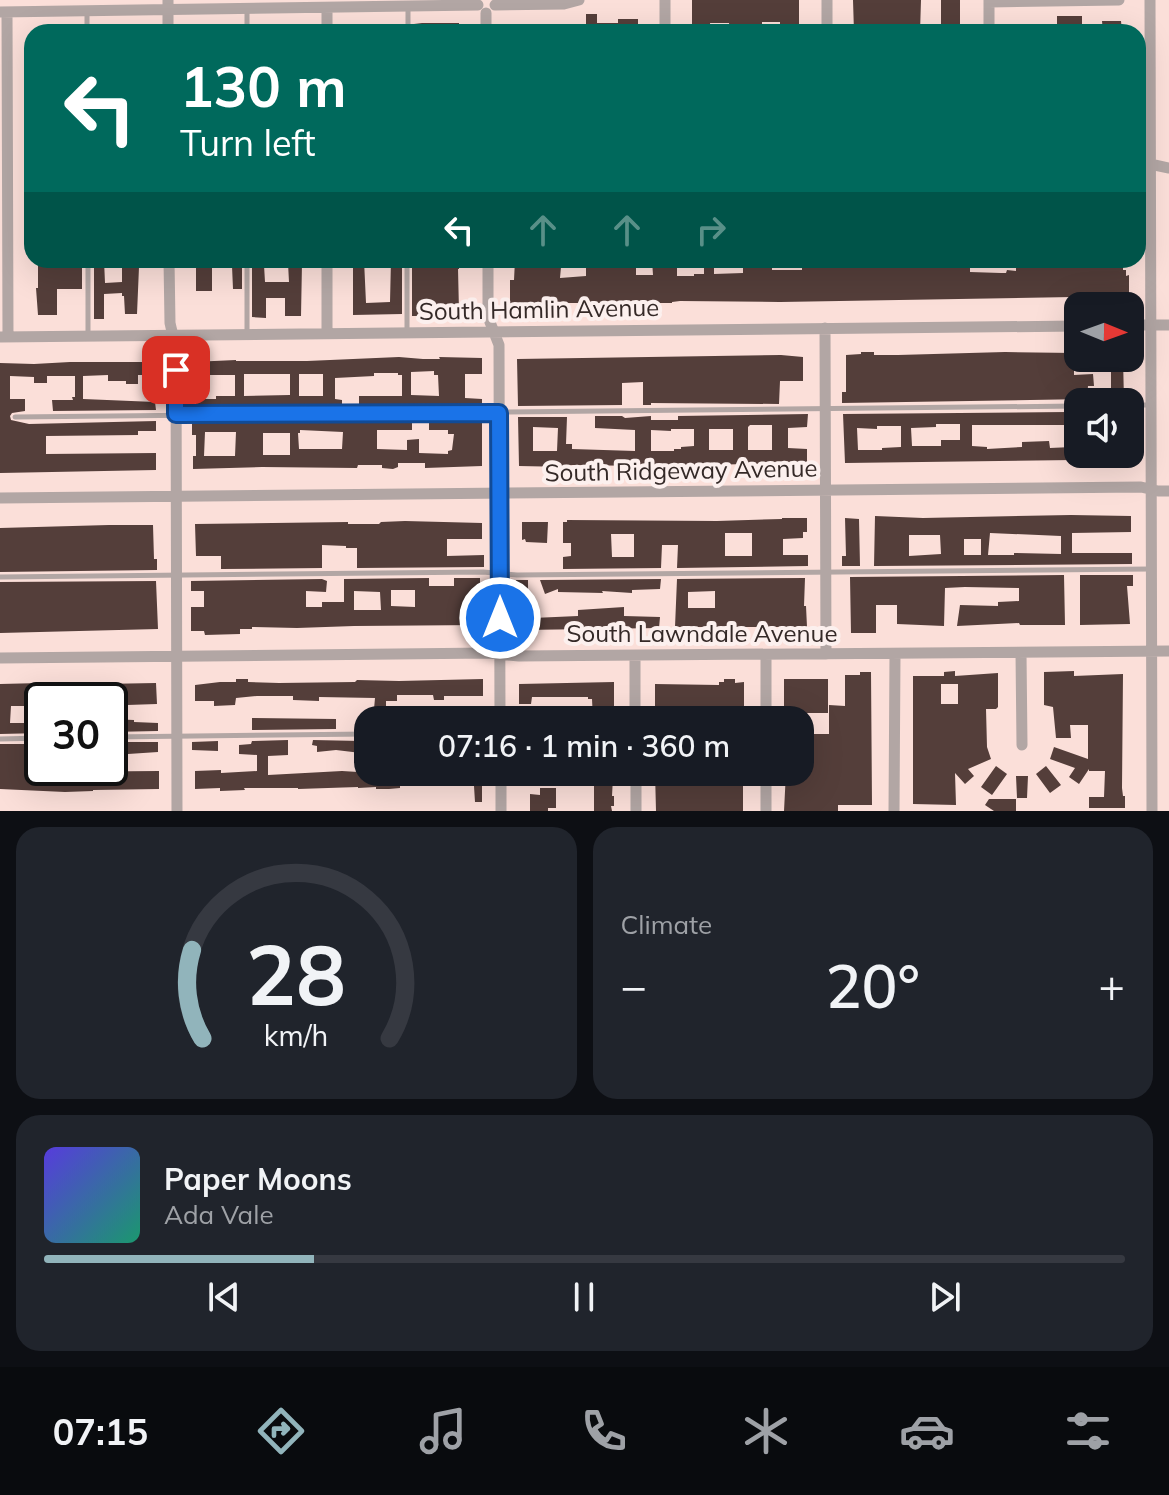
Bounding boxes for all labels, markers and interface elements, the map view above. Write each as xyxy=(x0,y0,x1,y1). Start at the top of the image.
text: 130 m xyxy=(180,51,347,121)
icon: left xyxy=(48,56,152,160)
text: Turn left xyxy=(180,120,316,165)
icon: left xyxy=(437,208,481,252)
icon: ahead xyxy=(521,208,565,252)
icon: ahead xyxy=(605,208,649,252)
icon: right xyxy=(689,208,733,252)
street label: South Hamlin Avenue xyxy=(419,292,659,326)
north arrow xyxy=(1064,292,1144,372)
map controls xyxy=(1064,292,1144,468)
pin xyxy=(142,336,210,404)
icon: arrive xyxy=(154,348,198,392)
button: sound xyxy=(1064,388,1144,468)
street label: South Ridgeway Avenue xyxy=(544,453,818,487)
position arrow xyxy=(458,576,542,660)
street label: South Lawndale Avenue xyxy=(567,618,837,648)
speed limit sign: 30 xyxy=(24,682,128,786)
text: 07:16 · 1 min · 360 m xyxy=(438,727,730,765)
text: Climate xyxy=(621,908,712,941)
text: 28 xyxy=(246,921,346,1026)
text: 20° xyxy=(826,948,920,1023)
text: − xyxy=(621,958,647,1013)
text: + xyxy=(1099,958,1125,1013)
text: km/h xyxy=(264,1017,329,1053)
text: Paper Moons xyxy=(164,1160,352,1198)
text: Ada Vale xyxy=(164,1198,274,1231)
icon: previous xyxy=(202,1275,246,1319)
icon: pause xyxy=(562,1275,606,1319)
icon: next xyxy=(923,1275,967,1319)
icon: directions xyxy=(253,1403,309,1459)
icon: music xyxy=(415,1403,471,1459)
icon: phone xyxy=(576,1403,632,1459)
icon: climate xyxy=(738,1403,794,1459)
icon: car xyxy=(899,1403,955,1459)
icon: filters xyxy=(1060,1403,1116,1459)
text: 07:15 xyxy=(53,1409,148,1454)

